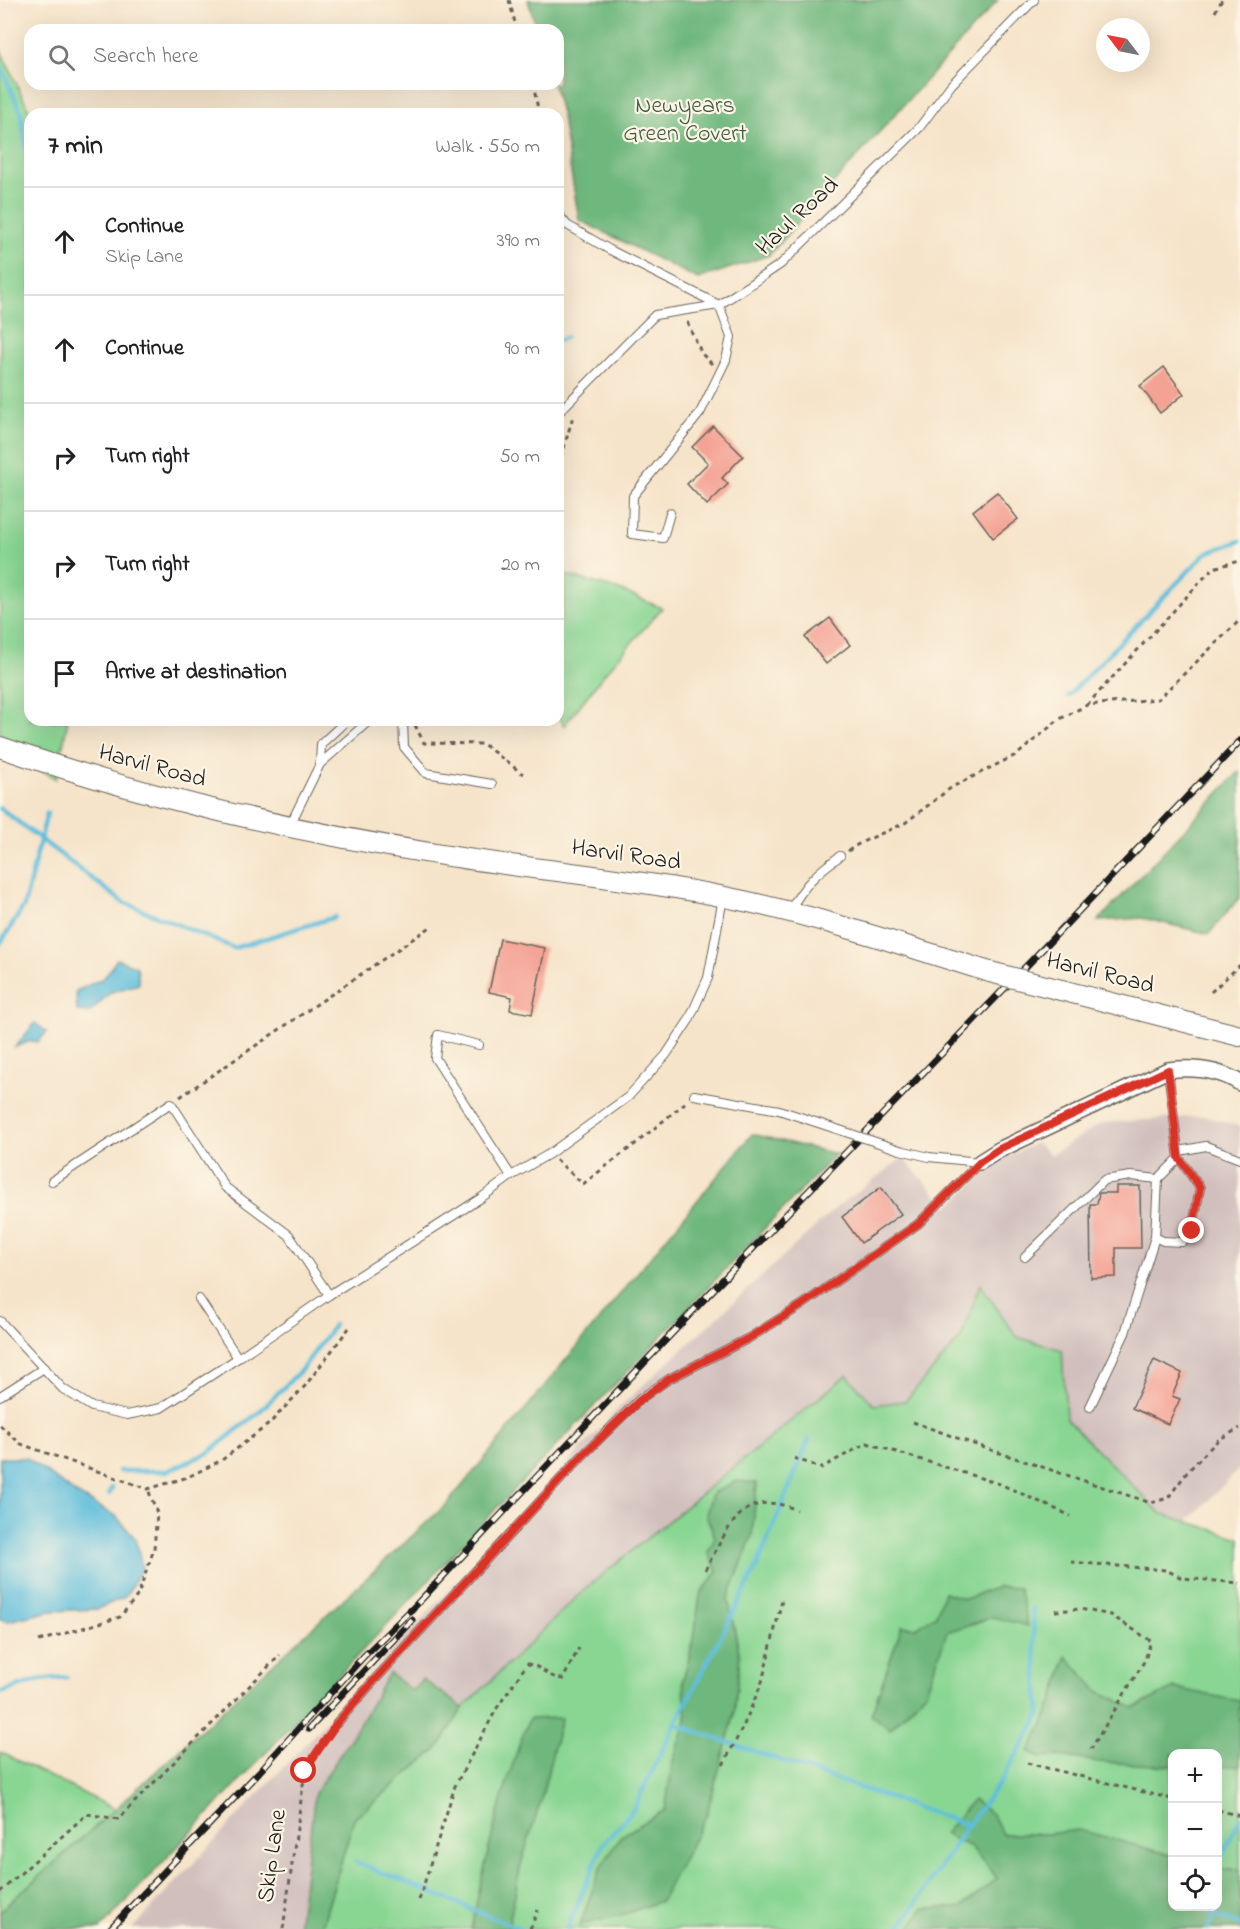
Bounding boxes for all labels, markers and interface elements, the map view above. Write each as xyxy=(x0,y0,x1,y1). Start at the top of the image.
north arrow xyxy=(1096,18,1150,72)
search box xyxy=(24,24,564,90)
icon: search xyxy=(45,41,78,74)
text: Search here xyxy=(93,41,198,73)
park label: Newyears Green Covert xyxy=(623,89,747,152)
text: 7 min xyxy=(48,128,103,166)
text: Walk · 550 m xyxy=(435,133,540,162)
street label: Haul Road xyxy=(748,169,848,265)
text: Continue xyxy=(105,211,184,243)
icon: ahead xyxy=(48,225,81,258)
text: 390 m xyxy=(497,227,540,256)
text: Skip Lane xyxy=(105,243,183,272)
icon: ahead xyxy=(48,333,81,366)
text: Continue xyxy=(105,333,184,365)
text: 90 m xyxy=(505,335,540,364)
icon: right xyxy=(48,441,81,474)
text: Turn right xyxy=(105,441,190,473)
text: 50 m xyxy=(499,443,540,472)
icon: right xyxy=(48,549,81,582)
text: Turn right xyxy=(105,549,190,581)
text: 20 m xyxy=(501,551,540,580)
icon: arrive xyxy=(48,657,81,690)
text: Arrive at destination xyxy=(105,657,287,689)
street label: Harvil Road xyxy=(94,736,210,798)
street label: Harvil Road xyxy=(569,831,683,881)
street label: Harvil Road xyxy=(1042,944,1158,1004)
route end xyxy=(1178,1217,1204,1243)
map controls xyxy=(1168,1749,1222,1911)
button: + xyxy=(1168,1749,1222,1803)
route start xyxy=(290,1757,316,1783)
button: − xyxy=(1168,1803,1222,1857)
street label: Skip Lane xyxy=(249,1807,297,1905)
button: locate xyxy=(1168,1857,1222,1911)

